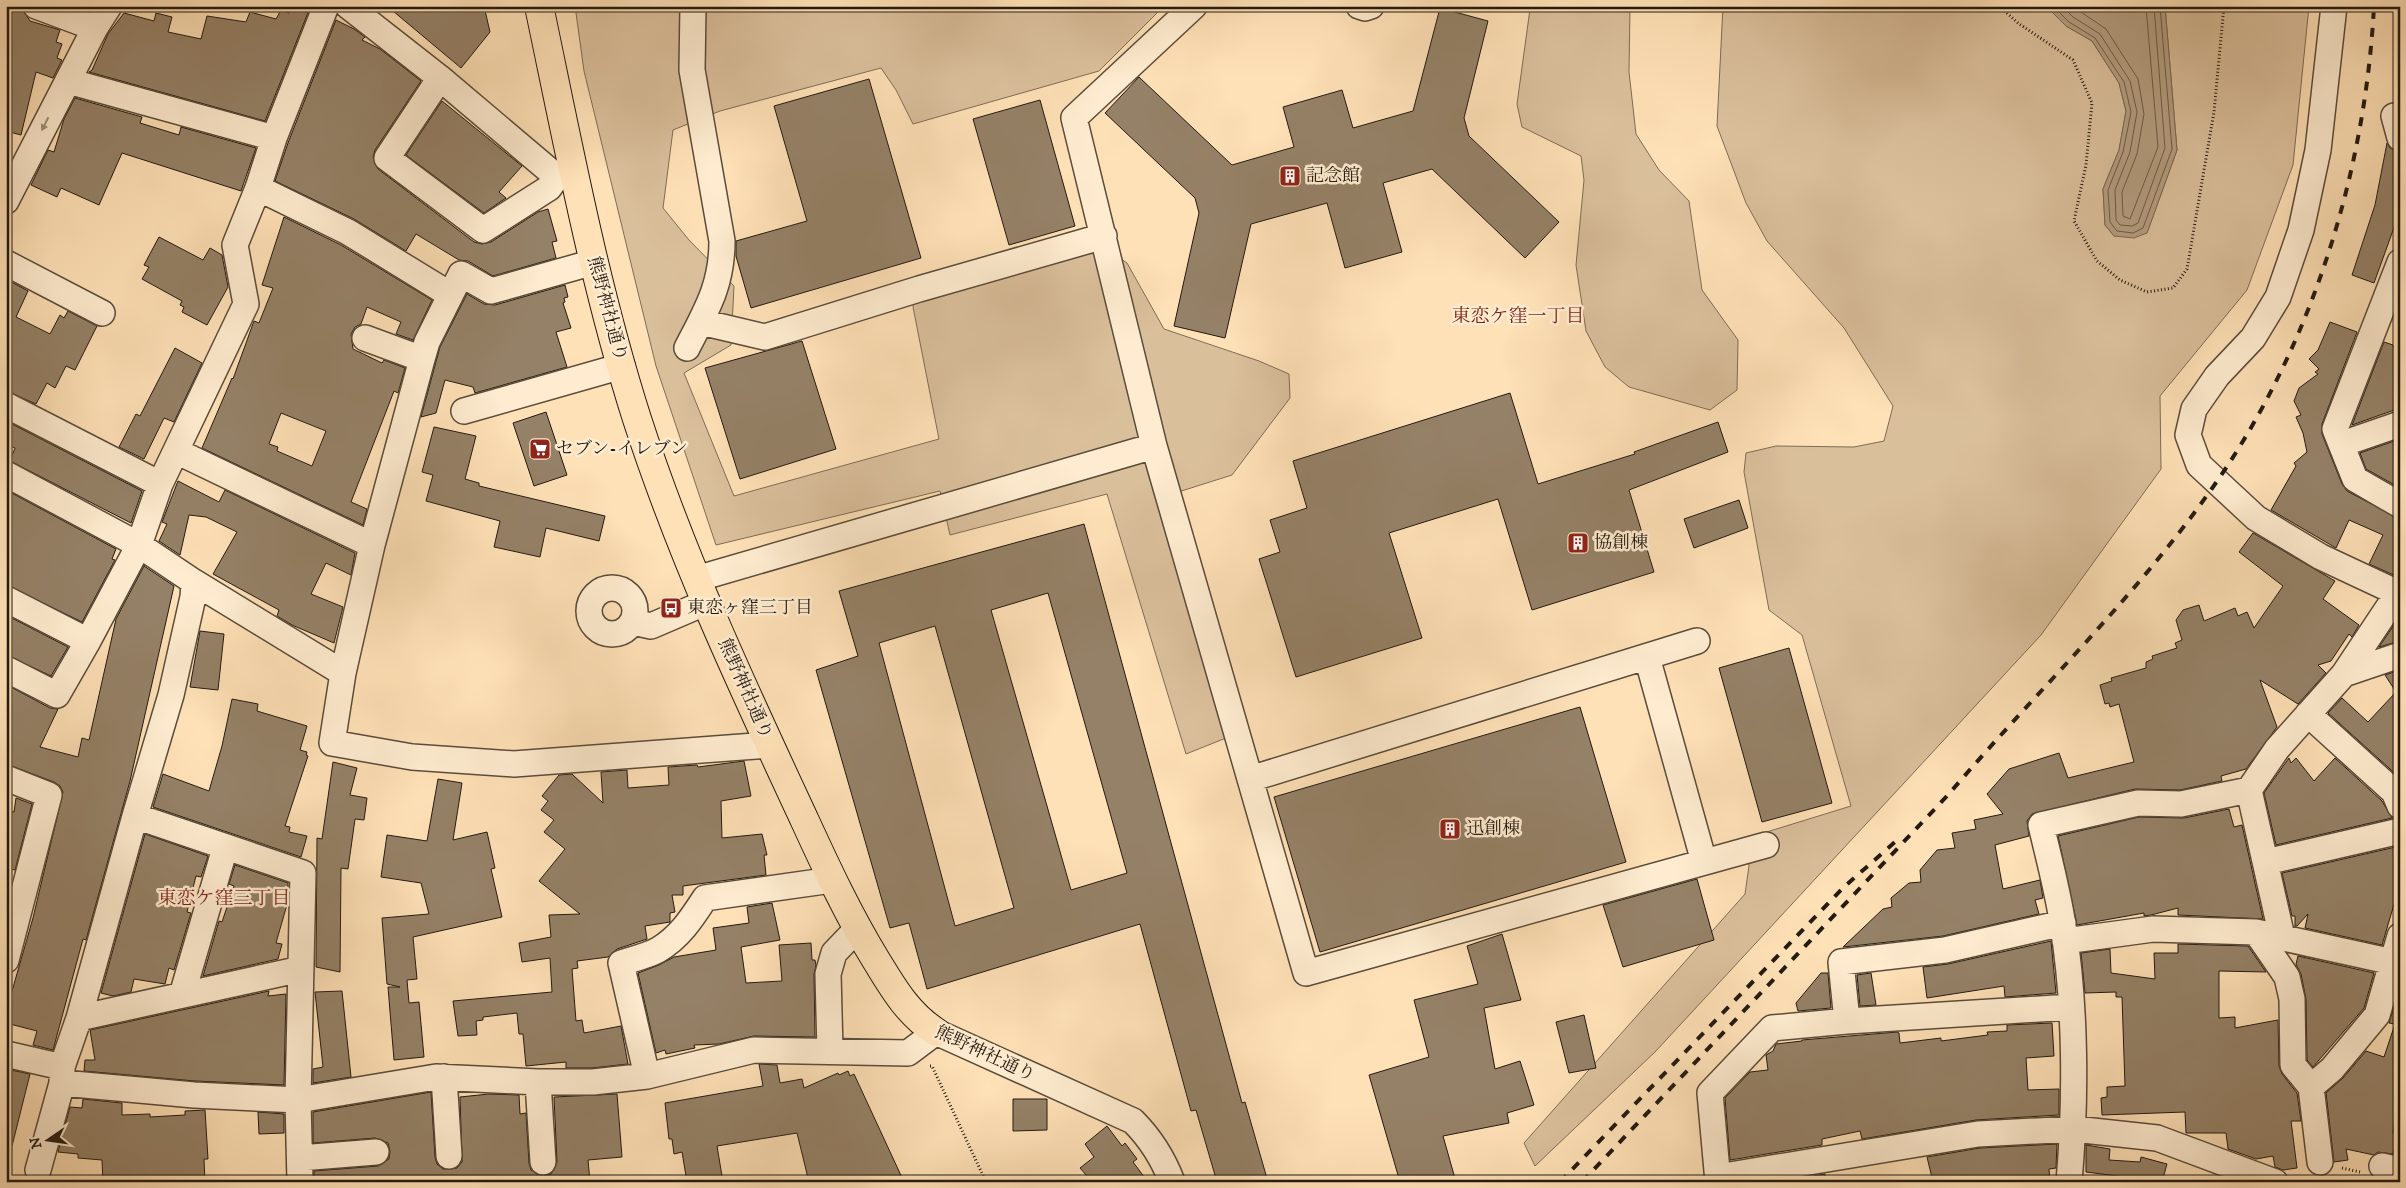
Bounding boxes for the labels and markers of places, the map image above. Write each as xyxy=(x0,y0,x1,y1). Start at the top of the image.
building icon: 記念館 xyxy=(1278,164,1302,188)
place label: 記念館 xyxy=(1306,165,1360,187)
supermarket icon: セブン-イレブン xyxy=(528,437,552,461)
place label: セブン-イレブン xyxy=(556,438,688,460)
building icon: 協創棟 xyxy=(1566,531,1590,555)
place label: 協創棟 xyxy=(1594,532,1648,554)
bus stop icon: 東恋ヶ窪三丁目 xyxy=(659,596,683,620)
place label: 東恋ヶ窪三丁目 xyxy=(687,597,813,619)
building icon: 迅創棟 xyxy=(1438,817,1462,841)
place label: 迅創棟 xyxy=(1466,818,1520,840)

